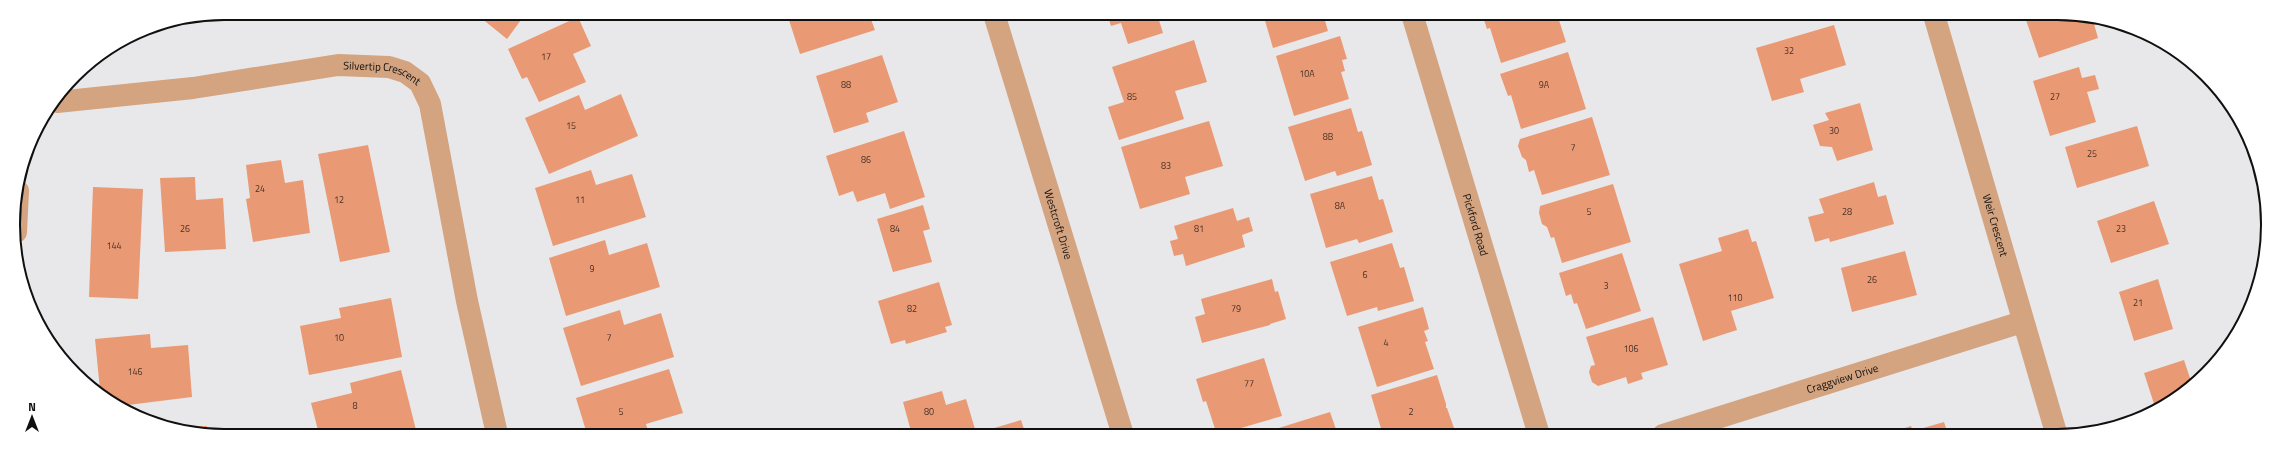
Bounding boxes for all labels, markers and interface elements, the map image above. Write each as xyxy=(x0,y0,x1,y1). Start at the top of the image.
house number: 32 xyxy=(1784,44,1794,57)
house number: 17 xyxy=(541,50,551,63)
street label: Silvertip Crescent xyxy=(343,57,424,89)
house number: 10A xyxy=(1299,67,1315,80)
house number: 88 xyxy=(841,78,851,91)
house number: 9A xyxy=(1539,78,1550,91)
house number: 85 xyxy=(1127,90,1137,103)
house number: 27 xyxy=(2050,90,2060,103)
house number: 15 xyxy=(566,119,576,132)
house number: 30 xyxy=(1829,124,1839,137)
house number: 8B xyxy=(1323,130,1334,143)
house number: 7 xyxy=(1570,141,1576,154)
house number: 25 xyxy=(2087,147,2097,160)
house number: 86 xyxy=(861,153,871,166)
house number: 83 xyxy=(1161,159,1171,172)
house number: 24 xyxy=(255,182,265,195)
street label: Westcroft Drive xyxy=(1040,187,1077,262)
street label: Pickford Road xyxy=(1459,192,1493,258)
street label: Weir Crescent xyxy=(1979,192,2012,258)
house number: 12 xyxy=(334,193,344,206)
house number: 11 xyxy=(575,193,585,206)
house number: 8A xyxy=(1335,199,1346,212)
house number: 5 xyxy=(1586,205,1592,218)
house number: 28 xyxy=(1842,205,1852,218)
house number: 26 xyxy=(180,222,190,235)
house number: 84 xyxy=(890,222,900,235)
house number: 81 xyxy=(1194,222,1204,235)
house number: 23 xyxy=(2116,222,2126,235)
house number: 144 xyxy=(106,239,122,252)
house number: 9 xyxy=(589,262,595,275)
house number: 6 xyxy=(1362,268,1368,281)
house number: 26 xyxy=(1867,273,1877,286)
house number: 3 xyxy=(1603,279,1609,292)
house number: 110 xyxy=(1727,291,1743,304)
house number: 21 xyxy=(2133,296,2143,309)
house number: 82 xyxy=(907,302,917,315)
house number: 79 xyxy=(1231,302,1241,315)
house number: 10 xyxy=(334,331,344,344)
house number: 7 xyxy=(606,331,612,344)
house number: 4 xyxy=(1383,336,1389,349)
house number: 106 xyxy=(1623,342,1639,355)
street label: Craggview Drive xyxy=(1804,360,1881,397)
house number: 146 xyxy=(127,365,143,378)
house number: 77 xyxy=(1244,377,1254,390)
north arrow xyxy=(12,397,52,437)
text: N xyxy=(28,399,36,415)
house number: 8 xyxy=(352,399,358,412)
house number: 5 xyxy=(618,405,624,418)
house number: 80 xyxy=(924,405,934,418)
house number: 2 xyxy=(1408,405,1414,418)

